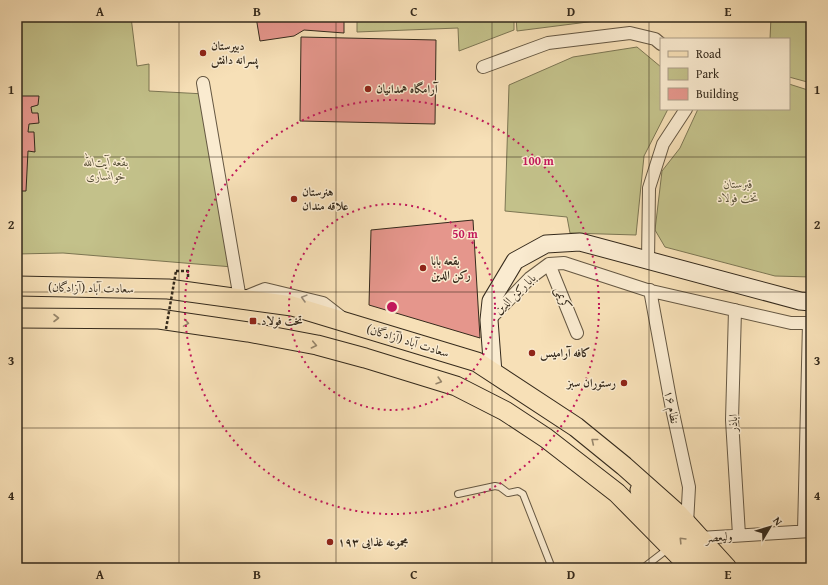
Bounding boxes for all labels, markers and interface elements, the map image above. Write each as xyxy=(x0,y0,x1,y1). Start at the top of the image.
text: A xyxy=(96,2,105,21)
text: B xyxy=(253,2,261,21)
text: C xyxy=(410,2,418,21)
text: D xyxy=(567,2,575,21)
text: E xyxy=(725,2,732,21)
place label: دبیرستان پسرانه دانش xyxy=(211,37,259,69)
legend xyxy=(660,38,790,110)
text: Road xyxy=(696,45,722,62)
marker: دبیرستان پسرانه دانش xyxy=(198,48,208,58)
text: Park xyxy=(696,65,720,82)
text: 1 xyxy=(8,80,14,99)
place label: آرامگاه همدانیان xyxy=(376,80,439,97)
text: 1 xyxy=(814,80,820,99)
marker: آرامگاه همدانیان xyxy=(363,84,373,94)
text: Building xyxy=(696,85,739,102)
park label: بقعه آیت‌الله خوانساری xyxy=(83,152,129,184)
text: 100 m xyxy=(522,152,555,169)
park label: قبرستان تخت فولاد xyxy=(717,175,759,206)
place label: هنرستان علاقه مندان xyxy=(302,183,349,214)
marker: هنرستان علاقه مندان xyxy=(289,194,299,204)
text: 2 xyxy=(8,215,15,234)
text: 2 xyxy=(814,215,821,234)
text: 50 m xyxy=(452,225,478,242)
place label: بقعه بابا رکن الدین xyxy=(431,252,471,283)
marker: بقعه بابا رکن الدین xyxy=(418,263,428,273)
street label: بابا رکن الدین xyxy=(490,269,540,319)
street label: سعادت آباد (آزادگان) xyxy=(48,278,134,297)
street label: کریمی xyxy=(550,284,576,312)
one-way arrow xyxy=(301,294,308,303)
centre of rings xyxy=(385,300,399,314)
place label: تخت فولاد xyxy=(261,312,303,329)
one-way arrow xyxy=(53,314,59,322)
marker: تخت فولاد xyxy=(248,316,258,326)
one-way arrow xyxy=(183,318,189,326)
street label: سعادت آباد (آزادگان) xyxy=(365,320,452,361)
one-way arrow xyxy=(311,340,317,348)
place label: کافه آرامیس xyxy=(540,344,591,361)
marker: کافه آرامیس xyxy=(527,348,537,358)
text: 3 xyxy=(8,351,14,370)
text: 3 xyxy=(814,351,820,370)
place label: رستوران سبز xyxy=(565,374,616,391)
one-way arrow xyxy=(435,376,442,385)
marker: رستوران سبز xyxy=(619,378,629,388)
street label: نظام ۱۶ xyxy=(658,389,684,426)
street label: اباذر xyxy=(724,414,741,433)
one-way arrow xyxy=(591,439,598,446)
text: 4 xyxy=(8,486,15,505)
text: 4 xyxy=(814,486,821,505)
north arrow xyxy=(750,507,790,547)
text: N xyxy=(769,513,787,529)
street label: ولیعصر xyxy=(703,527,733,546)
place label: مجموعه غذایی ۱۹۳ xyxy=(338,533,408,550)
marker: مجموعه غذایی ۱۹۳ xyxy=(325,537,335,547)
one-way arrow xyxy=(679,537,687,545)
text: A xyxy=(96,565,105,584)
text: B xyxy=(253,565,261,584)
text: C xyxy=(410,565,418,584)
text: D xyxy=(567,565,575,584)
text: E xyxy=(725,565,732,584)

